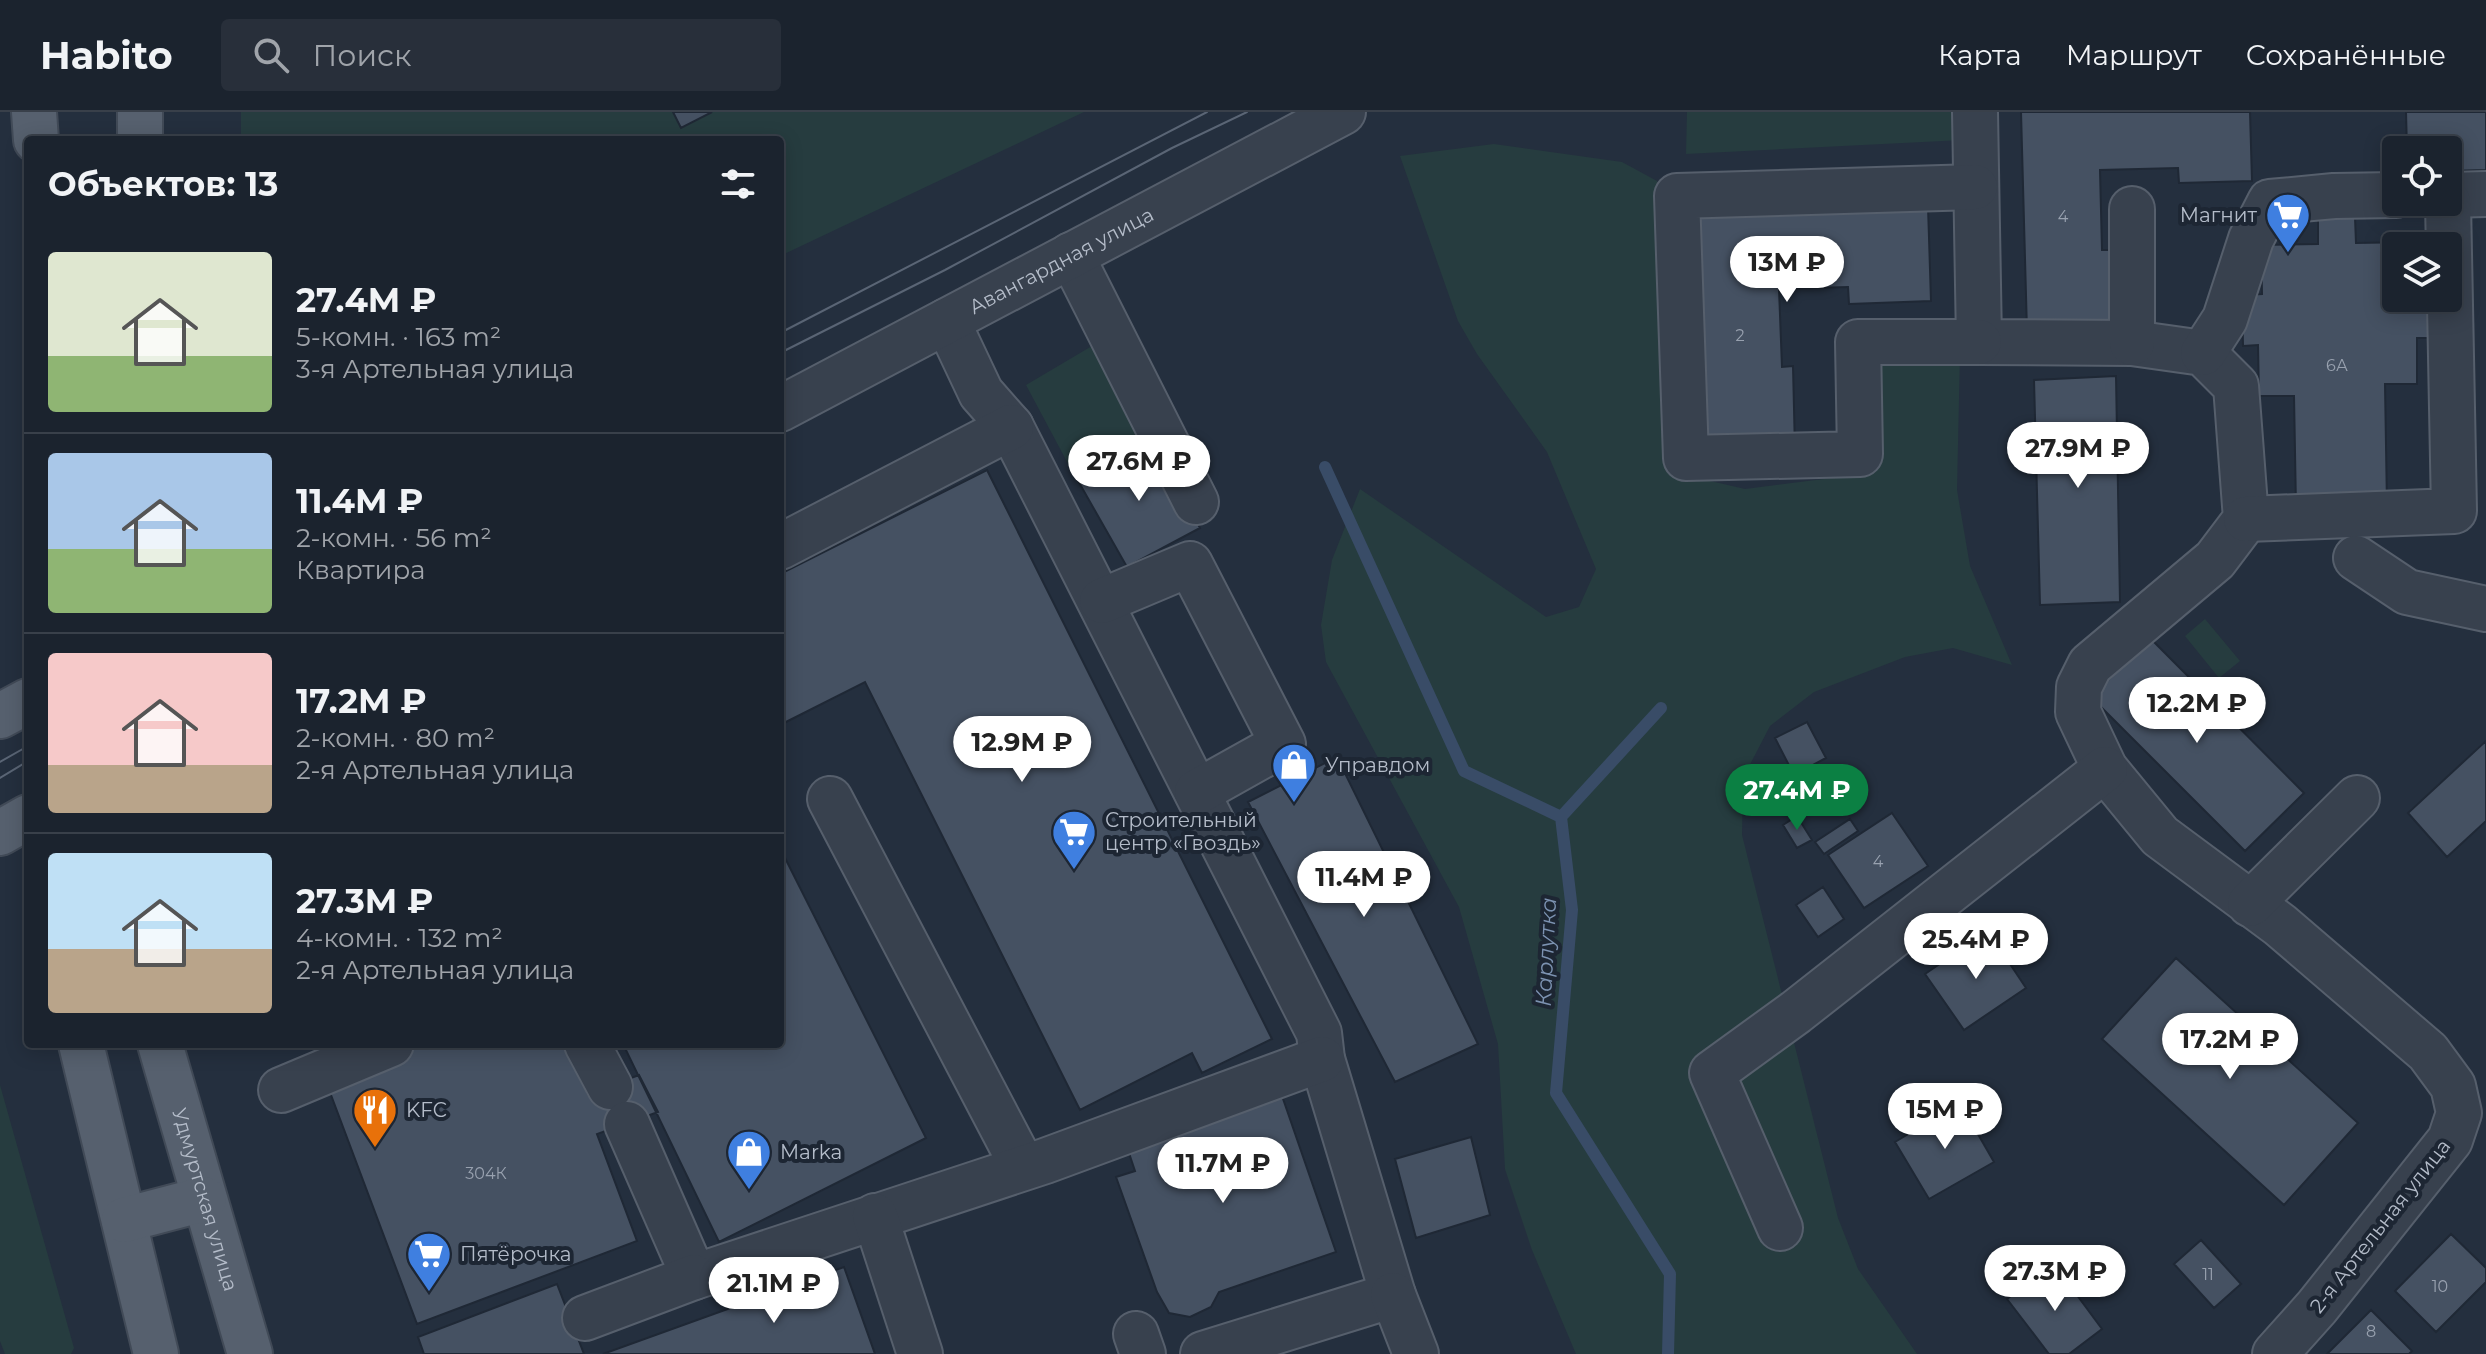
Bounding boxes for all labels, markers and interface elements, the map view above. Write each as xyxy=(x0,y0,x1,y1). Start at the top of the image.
search box xyxy=(221,19,781,91)
text: Habito xyxy=(40,32,173,79)
icon: search xyxy=(249,33,293,77)
text: Поиск xyxy=(313,37,411,74)
text: Карта xyxy=(1938,38,2022,72)
text: Маршрут xyxy=(2066,38,2202,72)
text: Сохранённые xyxy=(2246,38,2446,72)
map controls xyxy=(2382,136,2462,312)
button: locate xyxy=(2382,136,2462,216)
icon: filters xyxy=(716,162,760,206)
text: Объектов: 13 xyxy=(48,163,278,205)
supermarket icon: Магнит xyxy=(2264,191,2312,254)
street label: Авангардная улица xyxy=(965,202,1158,319)
place label: Магнит xyxy=(2180,203,2258,227)
house number: 4 xyxy=(2058,207,2069,226)
button: layers xyxy=(2382,232,2462,312)
pin: 13M ₽ xyxy=(1731,236,1843,304)
text: 13M ₽ xyxy=(1748,246,1826,278)
text: 27.4M ₽ xyxy=(296,279,436,321)
icon: home xyxy=(112,284,208,380)
text: 5-комн. · 163 m² xyxy=(296,321,501,353)
house number: 2 xyxy=(1735,326,1745,345)
text: 3-я Артельная улица xyxy=(296,353,574,385)
house number: 6А xyxy=(2326,356,2348,375)
pin: 27.9M ₽ xyxy=(2004,422,2152,490)
text: 27.9M ₽ xyxy=(2025,432,2131,464)
pin: 27.6M ₽ xyxy=(1065,435,1213,503)
text: 27.6M ₽ xyxy=(1086,445,1192,477)
text: 11.4M ₽ xyxy=(296,480,423,522)
icon: home xyxy=(112,485,208,581)
text: 2-комн. · 56 m² xyxy=(296,522,492,554)
text: Квартира xyxy=(296,554,425,586)
pin: 12.2M ₽ xyxy=(2123,677,2271,745)
text: 17.2M ₽ xyxy=(296,680,427,722)
icon: home xyxy=(112,685,208,781)
text: 12.2M ₽ xyxy=(2147,687,2247,719)
pin: 12.9M ₽ xyxy=(948,716,1096,784)
text: 2-комн. · 80 m² xyxy=(296,722,495,754)
text: 12.9M ₽ xyxy=(971,726,1073,758)
shop icon: Управдом xyxy=(1270,741,1318,804)
place label: Управдом xyxy=(1325,753,1430,777)
text: 2-я Артельная улица xyxy=(296,754,574,786)
pin: 27.4M ₽ xyxy=(1723,764,1871,832)
text: 27.4M ₽ xyxy=(1743,774,1851,806)
supermarket icon: Строительный центр «Гвоздь» xyxy=(1050,808,1098,871)
place label: Строительный центр «Гвоздь» xyxy=(1105,808,1261,855)
pin: 11.4M ₽ xyxy=(1290,851,1438,919)
house number: 4 xyxy=(1873,852,1884,871)
text: 11.4M ₽ xyxy=(1315,861,1413,893)
text: 27.3M ₽ xyxy=(296,880,433,922)
icon: home xyxy=(112,885,208,981)
water label: Карлутка xyxy=(1530,897,1562,1007)
pin: 25.4M ₽ xyxy=(1902,913,2050,981)
text: 4-комн. · 132 m² xyxy=(296,922,503,954)
text: 25.4M ₽ xyxy=(1922,923,2030,955)
text: 2-я Артельная улица xyxy=(296,954,574,986)
pin: 17.2M ₽ xyxy=(2156,1013,2304,1081)
text: 17.2M ₽ xyxy=(2180,1023,2280,1055)
pin: 15M ₽ xyxy=(1889,1083,2001,1151)
restaurant icon: KFC xyxy=(351,1086,399,1149)
text: 15M ₽ xyxy=(1906,1093,1984,1125)
place label: KFC xyxy=(406,1098,447,1122)
street label: Удмуртская улица xyxy=(167,1105,243,1294)
shop icon: Marka xyxy=(725,1128,773,1191)
street label: 2-я Артельная улица xyxy=(2305,1134,2455,1318)
pin: 11.7M ₽ xyxy=(1149,1137,1297,1205)
place label: Marka xyxy=(780,1140,842,1164)
text: 11.7M ₽ xyxy=(1175,1147,1271,1179)
house number: 304К xyxy=(465,1164,507,1183)
supermarket icon: Пятёрочка xyxy=(405,1230,453,1293)
place label: Пятёрочка xyxy=(460,1242,571,1266)
pin: 27.3M ₽ xyxy=(1981,1245,2129,1313)
text: 27.3M ₽ xyxy=(2002,1255,2108,1287)
pin: 21.1M ₽ xyxy=(700,1257,848,1325)
house number: 11 xyxy=(2202,1265,2214,1284)
text: 21.1M ₽ xyxy=(727,1267,821,1299)
house number: 10 xyxy=(2432,1277,2448,1296)
house number: 8 xyxy=(2366,1322,2376,1341)

